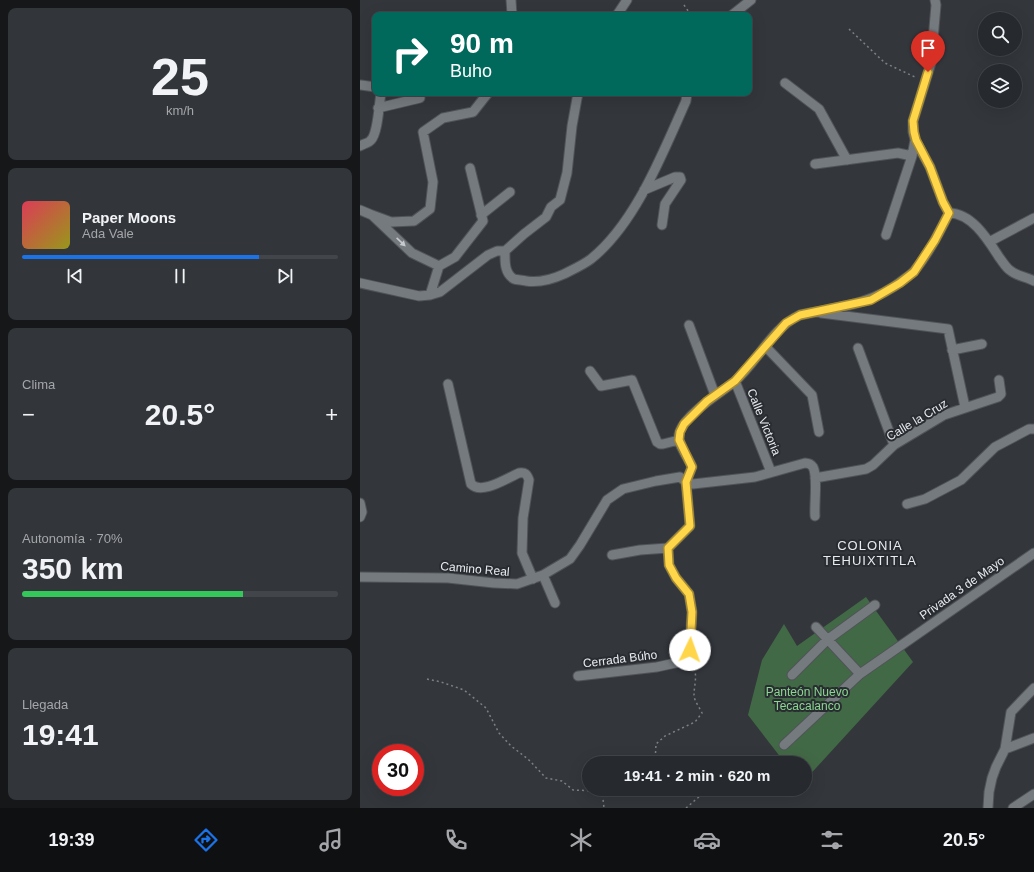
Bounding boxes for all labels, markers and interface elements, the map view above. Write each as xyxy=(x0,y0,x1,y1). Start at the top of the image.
map controls xyxy=(978,12,1022,108)
button: search xyxy=(978,12,1022,56)
icon: right xyxy=(384,28,436,80)
text: 90 m xyxy=(450,28,514,59)
pin xyxy=(911,31,945,72)
icon: arrive xyxy=(917,37,939,59)
text: 25 xyxy=(151,48,209,106)
text: Buho xyxy=(450,61,492,81)
button: layers xyxy=(978,64,1022,108)
text: km/h xyxy=(166,103,194,118)
text: Paper Moons xyxy=(82,209,176,226)
text: Ada Vale xyxy=(82,226,134,241)
one-way arrow xyxy=(396,238,406,247)
icon: previous xyxy=(64,265,86,287)
icon: pause xyxy=(169,265,191,287)
icon: next xyxy=(274,265,296,287)
text: Clima xyxy=(22,377,55,392)
street label: Calle Victoria xyxy=(744,387,784,458)
street label: Calle la Cruz xyxy=(884,396,950,444)
text: 20.5° xyxy=(145,398,215,431)
text: − xyxy=(22,402,35,427)
text: + xyxy=(325,402,338,427)
text: Autonomía · 70% xyxy=(22,531,122,546)
district label: COLONIA TEHUIXTITLA xyxy=(823,538,917,568)
text: 350 km xyxy=(22,552,124,585)
street label: Privada 3 de Mayo xyxy=(917,553,1007,622)
street label: Camino Real xyxy=(440,559,510,579)
position arrow xyxy=(669,629,711,671)
street label: Cerrada Búho xyxy=(582,647,658,671)
park label: Panteón Nuevo Tecacalanco xyxy=(766,685,849,713)
text: Llegada xyxy=(22,697,68,712)
text: 19:41 xyxy=(22,718,99,751)
speed limit sign: 30 xyxy=(372,744,424,796)
text: 19:41 · 2 min · 620 m xyxy=(624,767,770,784)
icon: directions xyxy=(192,826,220,854)
icon: music xyxy=(317,826,345,854)
icon: phone xyxy=(442,826,470,854)
icon: climate xyxy=(567,826,595,854)
icon: car xyxy=(693,826,721,854)
icon: filters xyxy=(818,826,846,854)
text: 19:39 xyxy=(49,830,95,850)
text: 20.5° xyxy=(943,830,985,850)

